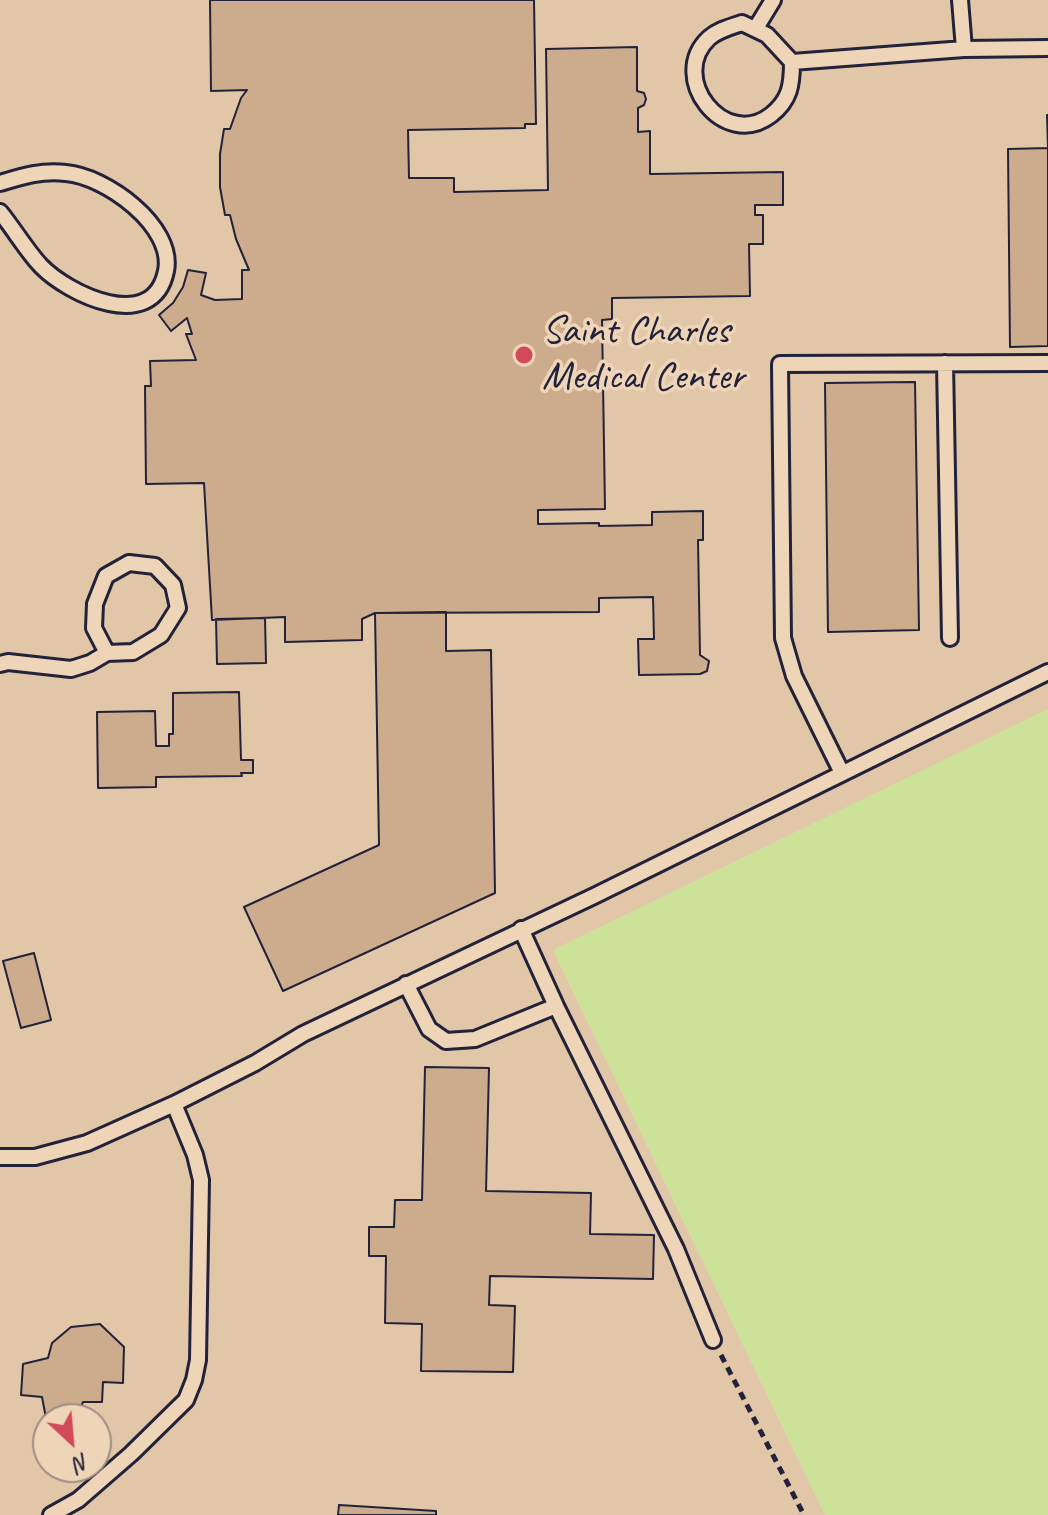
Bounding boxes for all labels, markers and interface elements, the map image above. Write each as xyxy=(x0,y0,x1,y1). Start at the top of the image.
place label: Saint Charles Medical Center xyxy=(542,308,744,402)
marker: Saint Charles Medical Center xyxy=(513,344,535,366)
north arrow xyxy=(32,1403,112,1483)
text: N xyxy=(69,1447,94,1478)

